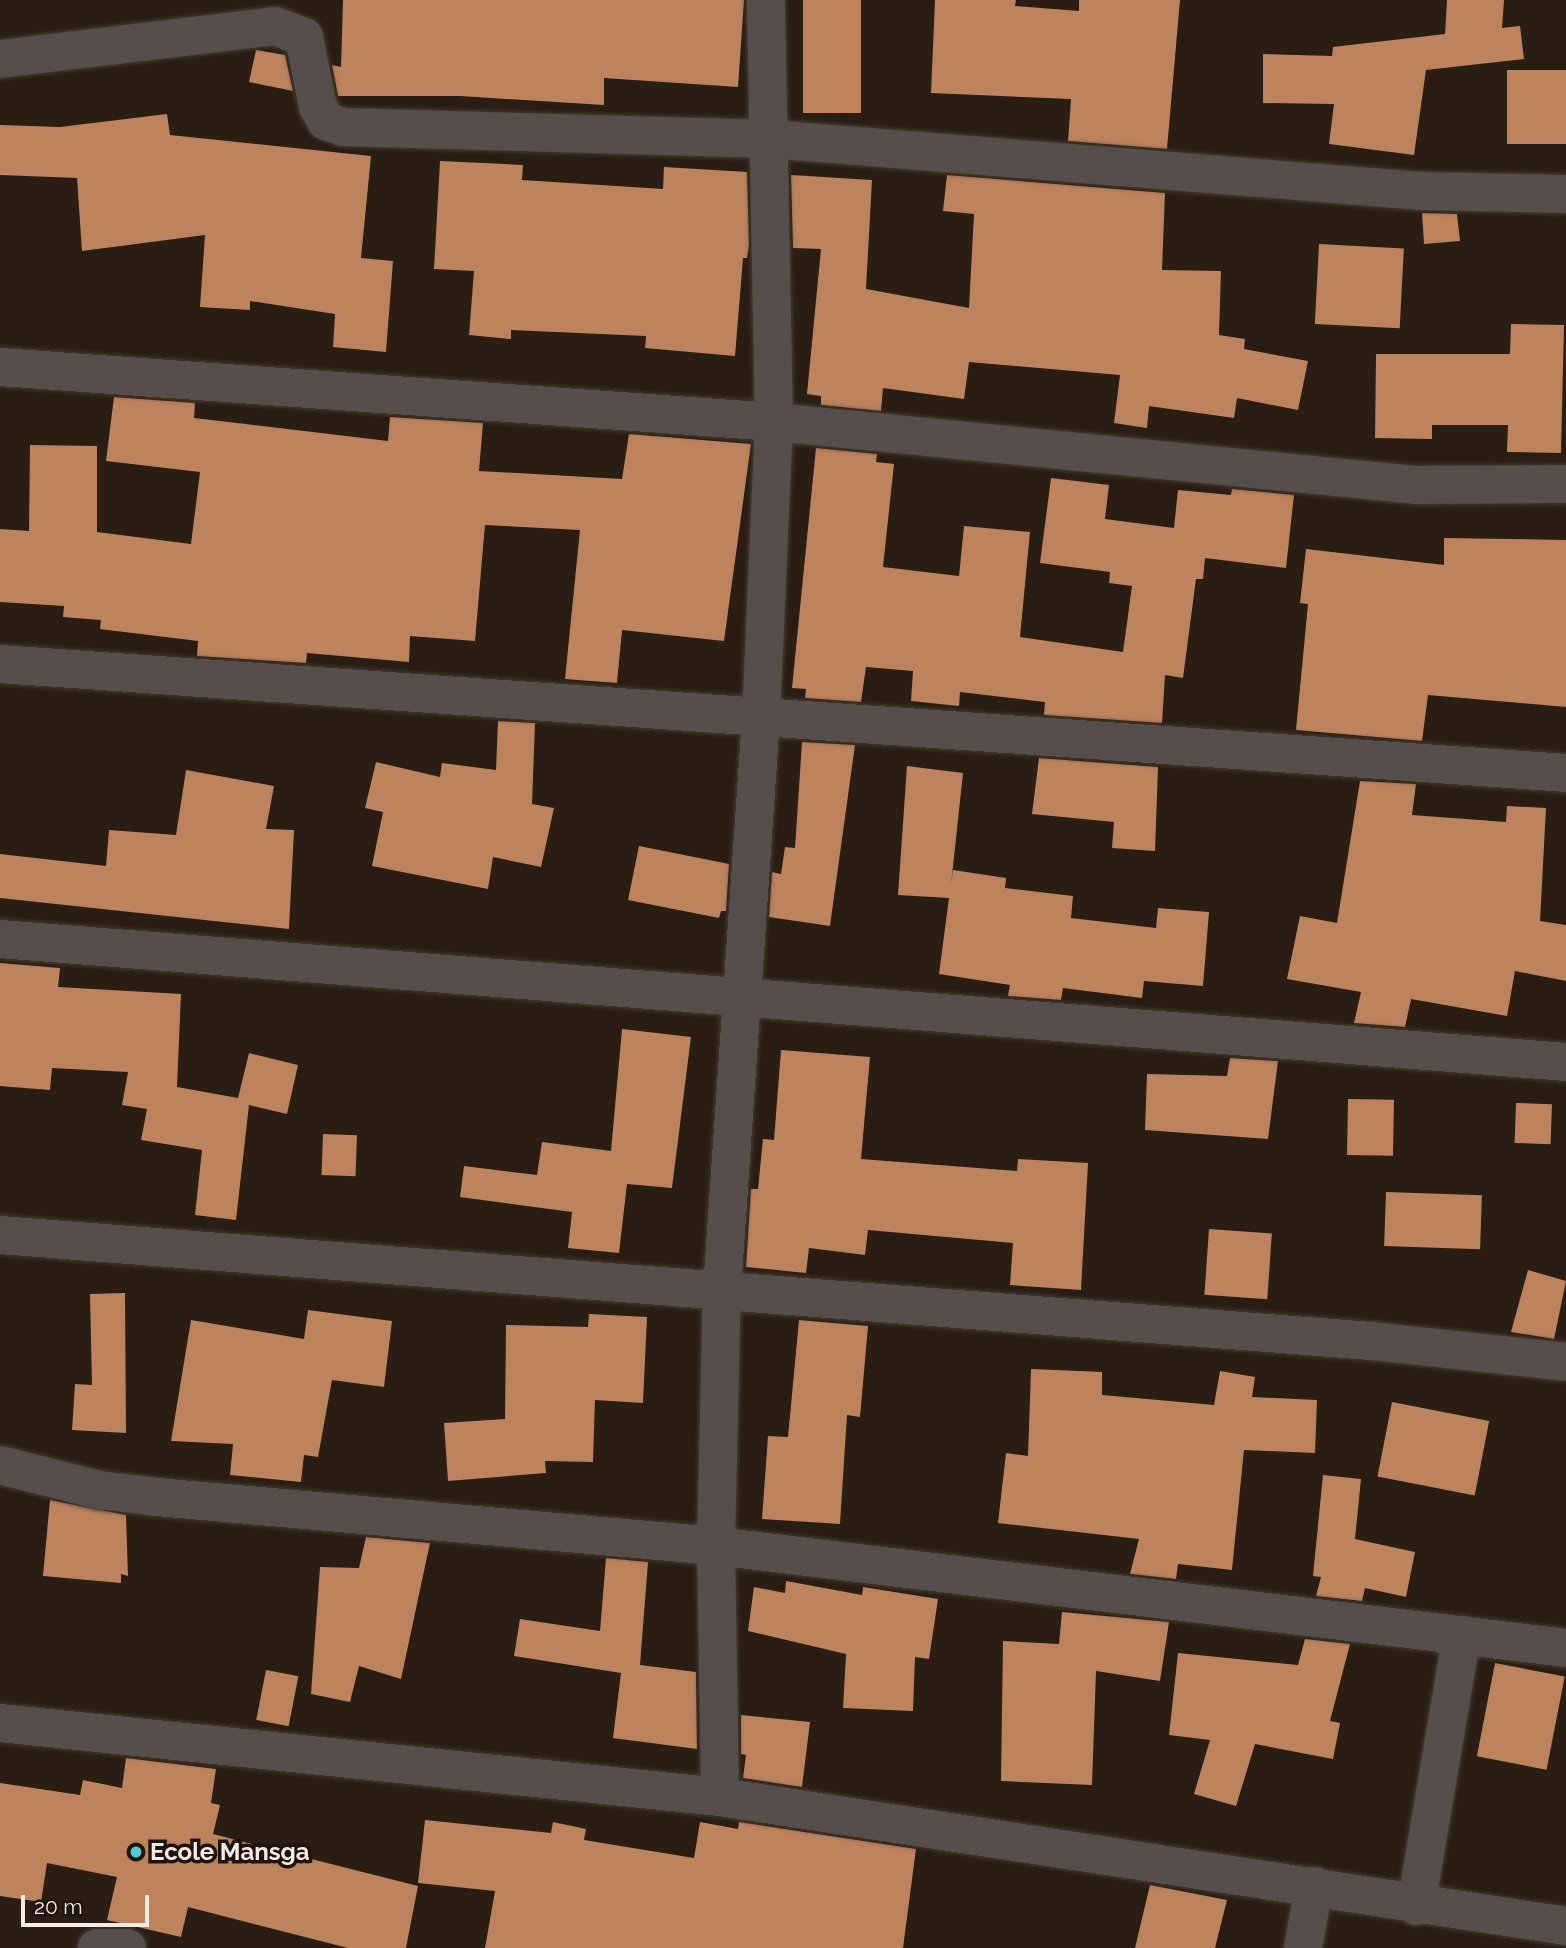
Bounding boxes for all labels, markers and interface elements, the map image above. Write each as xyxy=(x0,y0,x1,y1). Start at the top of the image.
place label: Ecole Mansga xyxy=(150,1838,310,1866)
marker: Ecole Mansga xyxy=(128,1844,144,1860)
scale bar xyxy=(24,1882,152,1926)
text: 20 m xyxy=(34,1894,82,1919)

